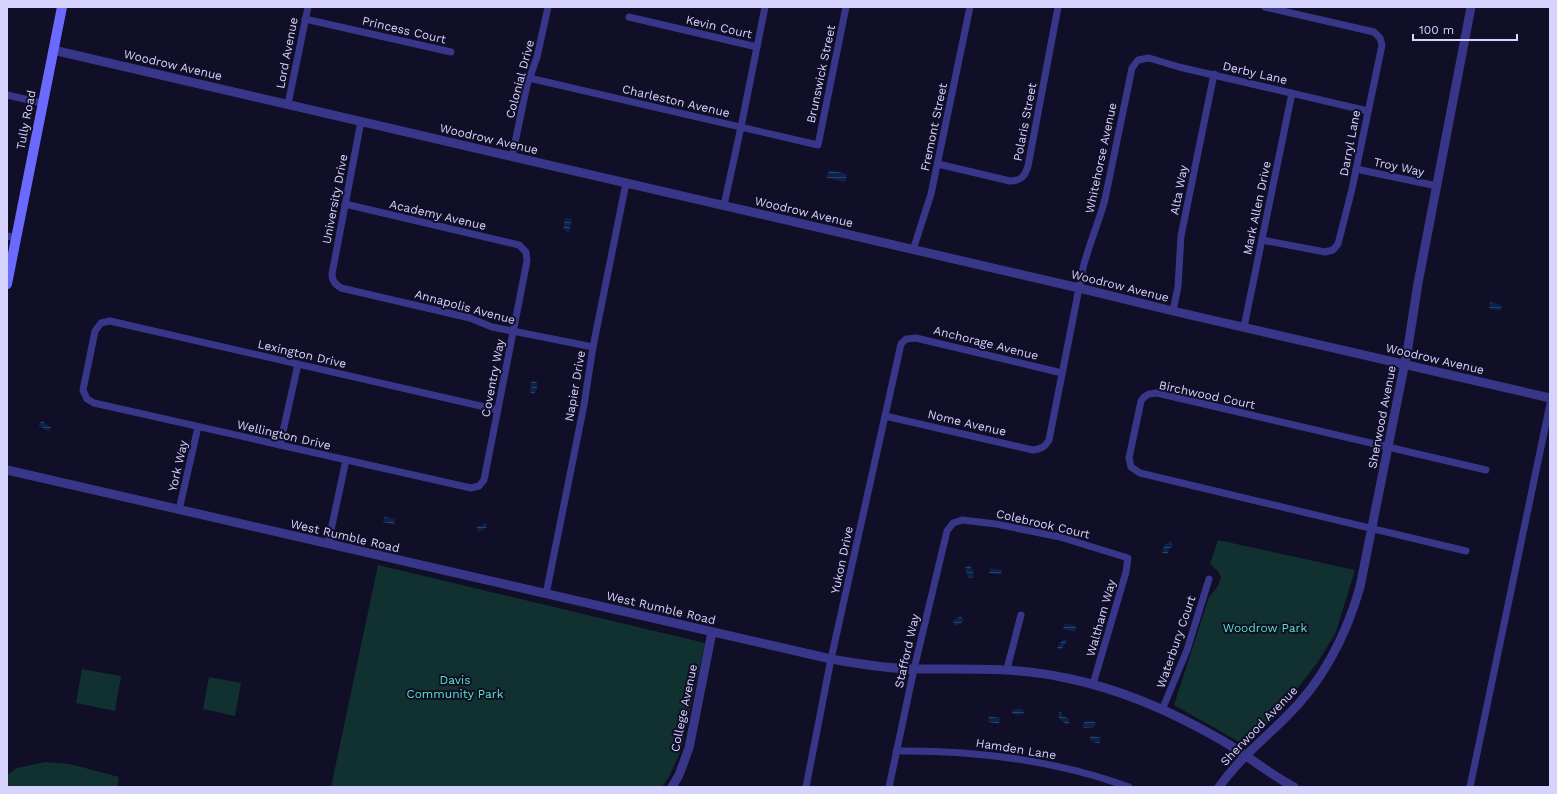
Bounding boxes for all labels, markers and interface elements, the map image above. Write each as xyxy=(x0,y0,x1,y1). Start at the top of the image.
street label: Kevin Court xyxy=(685,13,753,41)
street label: Princess Court xyxy=(361,14,447,46)
street label: Lord Avenue xyxy=(273,16,301,90)
scale bar xyxy=(1413,16,1517,42)
text: 100 m xyxy=(1419,23,1454,37)
street label: Brunswick Street xyxy=(804,24,838,124)
street label: Colonial Drive xyxy=(503,38,537,120)
street label: Woodrow Avenue xyxy=(122,47,224,83)
street label: Derby Lane xyxy=(1221,59,1289,87)
street label: Charleston Avenue xyxy=(621,82,731,120)
street label: Fremont Street xyxy=(918,82,950,172)
street label: Polaris Street xyxy=(1011,82,1039,162)
street label: Tully Road xyxy=(13,89,39,151)
street label: Whitehorse Avenue xyxy=(1082,101,1120,215)
street label: Darryl Lane xyxy=(1337,109,1363,177)
street label: Woodrow Avenue xyxy=(438,121,540,157)
street label: University Drive xyxy=(319,153,351,245)
street label: Troy Way xyxy=(1372,155,1426,179)
street label: Mark Allen Drive xyxy=(1240,160,1274,256)
street label: Alta Way xyxy=(1167,163,1191,216)
street label: Woodrow Avenue xyxy=(753,194,855,230)
street label: Academy Avenue xyxy=(388,197,488,233)
street label: Woodrow Avenue xyxy=(1070,267,1171,305)
street label: Annapolis Avenue xyxy=(413,287,517,327)
street label: Anchorage Avenue xyxy=(932,323,1040,363)
street label: Lexington Drive xyxy=(256,337,348,371)
street label: Coventry Way xyxy=(479,337,508,418)
street label: Woodrow Avenue xyxy=(1384,341,1486,377)
street label: Napier Drive xyxy=(562,349,588,423)
street label: Sherwood Avenue xyxy=(1365,364,1399,470)
street label: Birchwood Court xyxy=(1158,378,1256,412)
street label: Nome Avenue xyxy=(926,407,1008,439)
street label: Wellington Drive xyxy=(236,417,332,453)
street label: York Way xyxy=(165,438,191,493)
street label: Colebrook Court xyxy=(995,506,1091,542)
street label: West Rumble Road xyxy=(289,517,401,555)
street label: Yukon Drive xyxy=(828,525,856,595)
street label: Waltham Way xyxy=(1083,577,1119,658)
street label: West Rumble Road xyxy=(605,589,717,627)
street label: Waterbury Court xyxy=(1154,594,1198,690)
street label: Stafford Way xyxy=(892,612,923,689)
park label: Woodrow Park xyxy=(1223,621,1307,635)
street label: College Avenue xyxy=(668,663,700,753)
park label: Davis Community Park xyxy=(406,673,504,701)
street label: Sherwood Avenue xyxy=(1218,683,1300,769)
street label: Hamden Lane xyxy=(975,736,1057,762)

